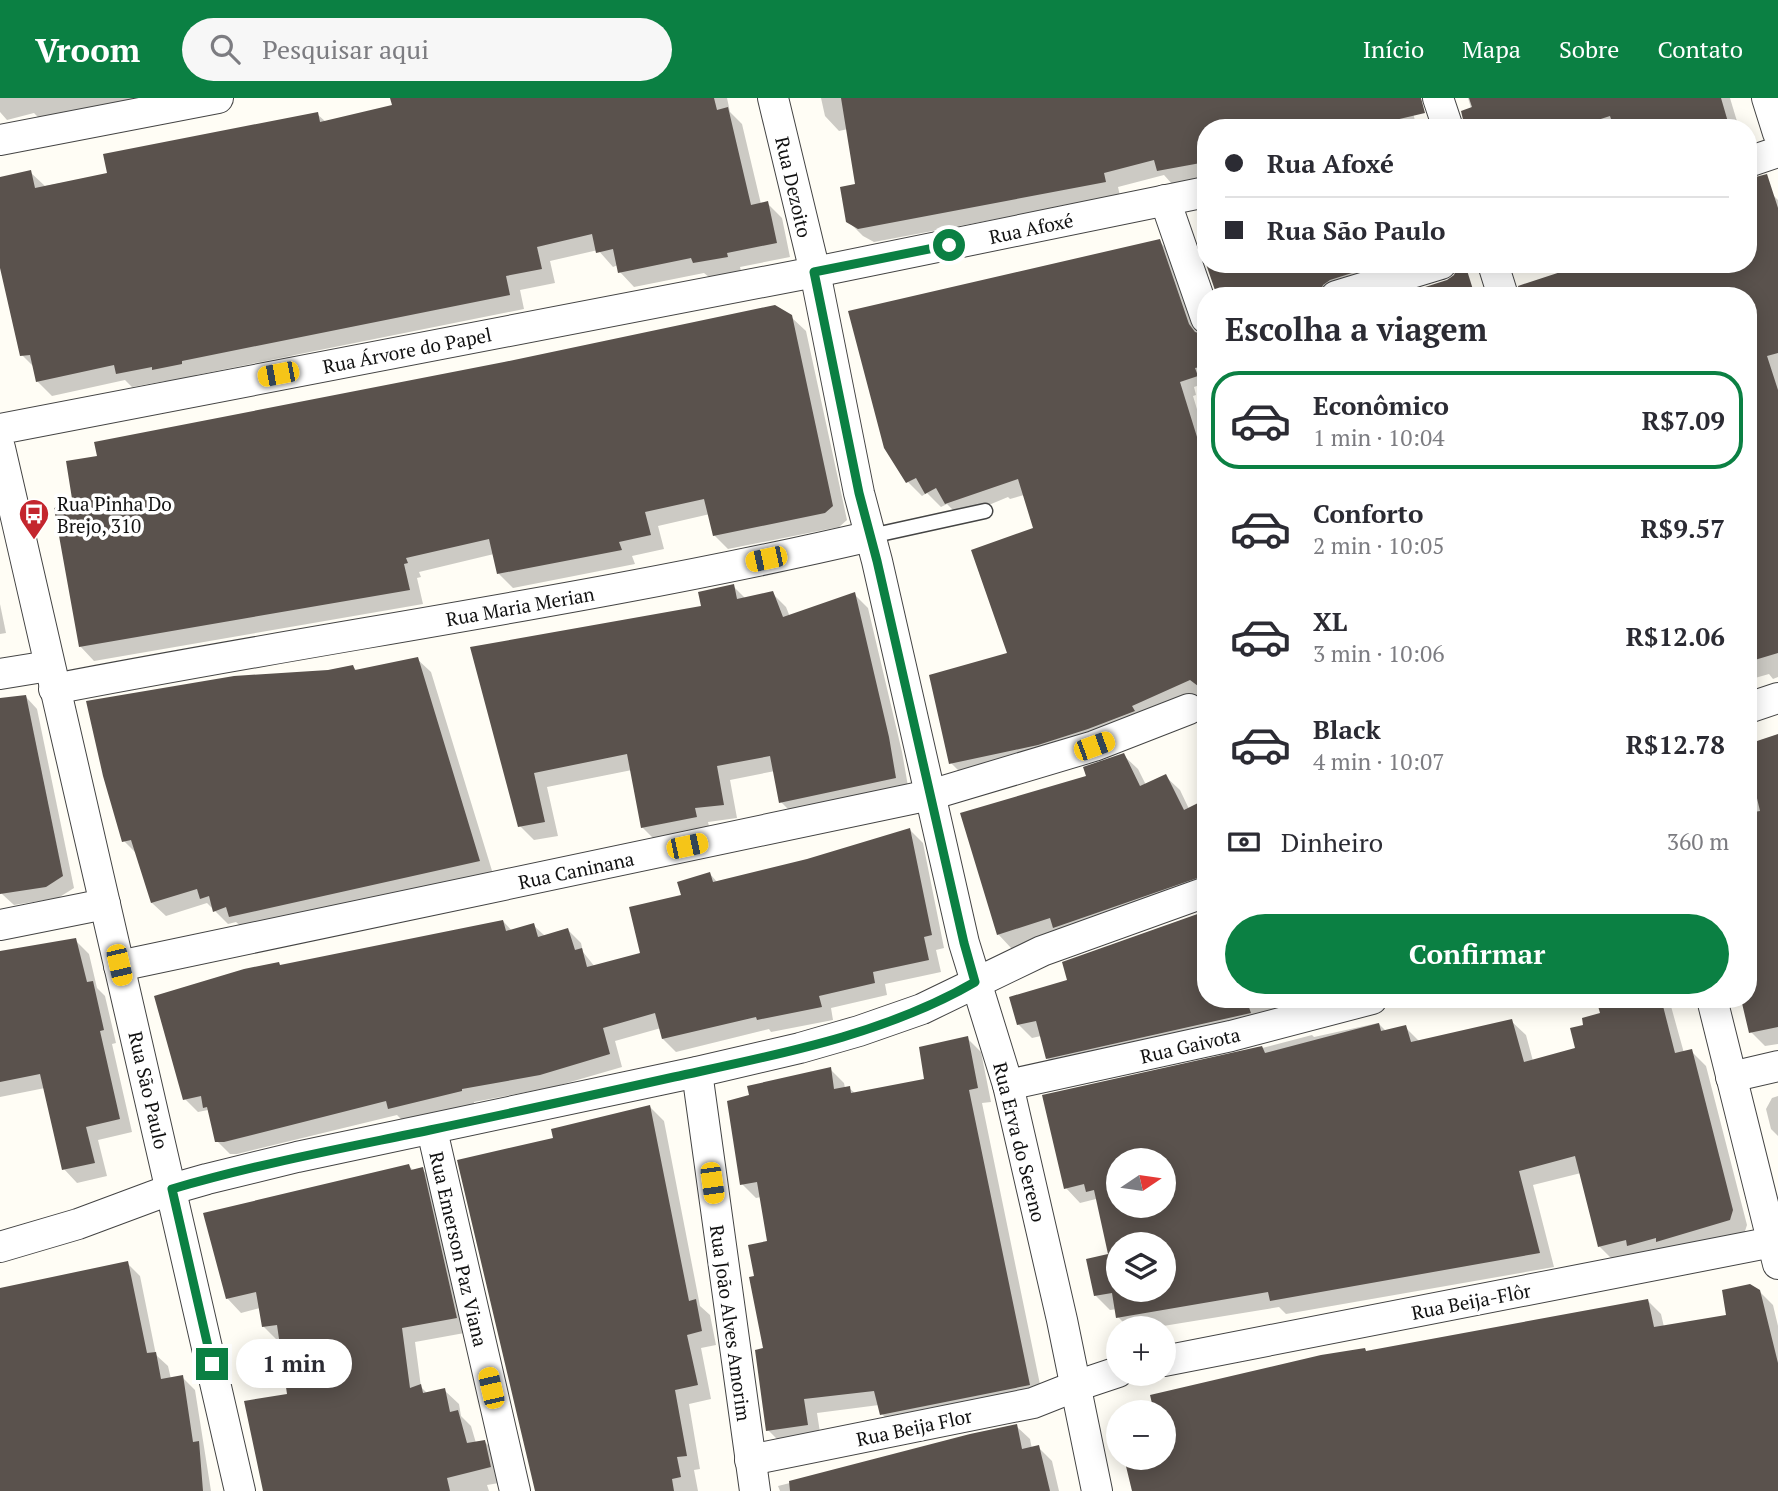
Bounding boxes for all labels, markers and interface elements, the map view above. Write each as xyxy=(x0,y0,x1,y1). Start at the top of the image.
search box xyxy=(182,18,672,81)
text: Vroom xyxy=(35,28,140,71)
icon: search xyxy=(206,30,244,68)
text: Pesquisar aqui xyxy=(262,32,429,66)
text: Início xyxy=(1363,33,1424,65)
text: Mapa xyxy=(1462,33,1521,65)
text: Sobre xyxy=(1559,33,1619,65)
text: Contato xyxy=(1657,33,1743,65)
street label: Rua Dezoito xyxy=(770,134,818,240)
text: Rua Afoxé xyxy=(1267,146,1394,180)
street label: Rua Afoxé xyxy=(987,207,1075,249)
text: Rua São Paulo xyxy=(1267,213,1445,247)
route start xyxy=(933,229,965,261)
text: Escolha a viagem xyxy=(1225,308,1487,350)
street label: Rua Árvore do Papel xyxy=(321,321,493,379)
car xyxy=(256,360,301,388)
text: Econômico xyxy=(1313,388,1449,422)
icon: car xyxy=(1229,389,1292,452)
text: R$7.09 xyxy=(1642,403,1725,437)
text: 1 min · 10:04 xyxy=(1313,422,1445,453)
place label: Rua Pinha Do Brejo, 310 xyxy=(57,491,172,538)
text: Conforto xyxy=(1313,496,1423,530)
bus stop icon: Rua Pinha Do Brejo, 310 xyxy=(17,497,51,541)
icon: car xyxy=(1229,497,1292,560)
text: R$9.57 xyxy=(1640,511,1725,545)
text: 2 min · 10:05 xyxy=(1313,530,1445,561)
car xyxy=(744,544,789,574)
street label: Rua Maria Merian xyxy=(444,581,596,631)
text: XL xyxy=(1313,604,1347,638)
icon: car xyxy=(1229,605,1292,668)
text: R$12.06 xyxy=(1626,619,1725,653)
text: 3 min · 10:06 xyxy=(1313,638,1445,669)
text: Black xyxy=(1313,712,1381,746)
icon: car xyxy=(1229,713,1292,776)
text: R$12.78 xyxy=(1626,727,1725,761)
car xyxy=(1071,729,1118,763)
text: 4 min · 10:07 xyxy=(1313,746,1445,777)
icon: cash xyxy=(1225,823,1263,861)
text: Dinheiro xyxy=(1281,825,1383,859)
text: 360 m xyxy=(1667,826,1729,857)
car xyxy=(665,831,710,861)
street label: Rua Caninana xyxy=(516,845,637,894)
button: Confirmar xyxy=(1225,914,1729,994)
car xyxy=(105,942,134,988)
street label: Rua Gaivota xyxy=(1138,1021,1243,1069)
street label: Rua São Paulo xyxy=(123,1029,175,1151)
street label: Rua Erva do Sereno xyxy=(988,1060,1052,1224)
north arrow xyxy=(1106,1148,1176,1218)
map controls xyxy=(1106,1148,1176,1470)
street label: Rua Emerson Paz Viana xyxy=(424,1149,494,1349)
car xyxy=(699,1161,726,1205)
street label: Rua João Alves Amorim xyxy=(705,1223,757,1423)
button: layers xyxy=(1106,1232,1176,1302)
street label: Rua Beija-Flôr xyxy=(1409,1277,1534,1325)
button: + xyxy=(1106,1316,1176,1386)
callout: 1 min xyxy=(236,1340,352,1388)
route end xyxy=(196,1348,228,1380)
text: 1 min xyxy=(263,1348,325,1379)
car xyxy=(477,1365,506,1411)
button: − xyxy=(1106,1400,1176,1470)
street label: Rua Beija Flor xyxy=(854,1402,975,1451)

